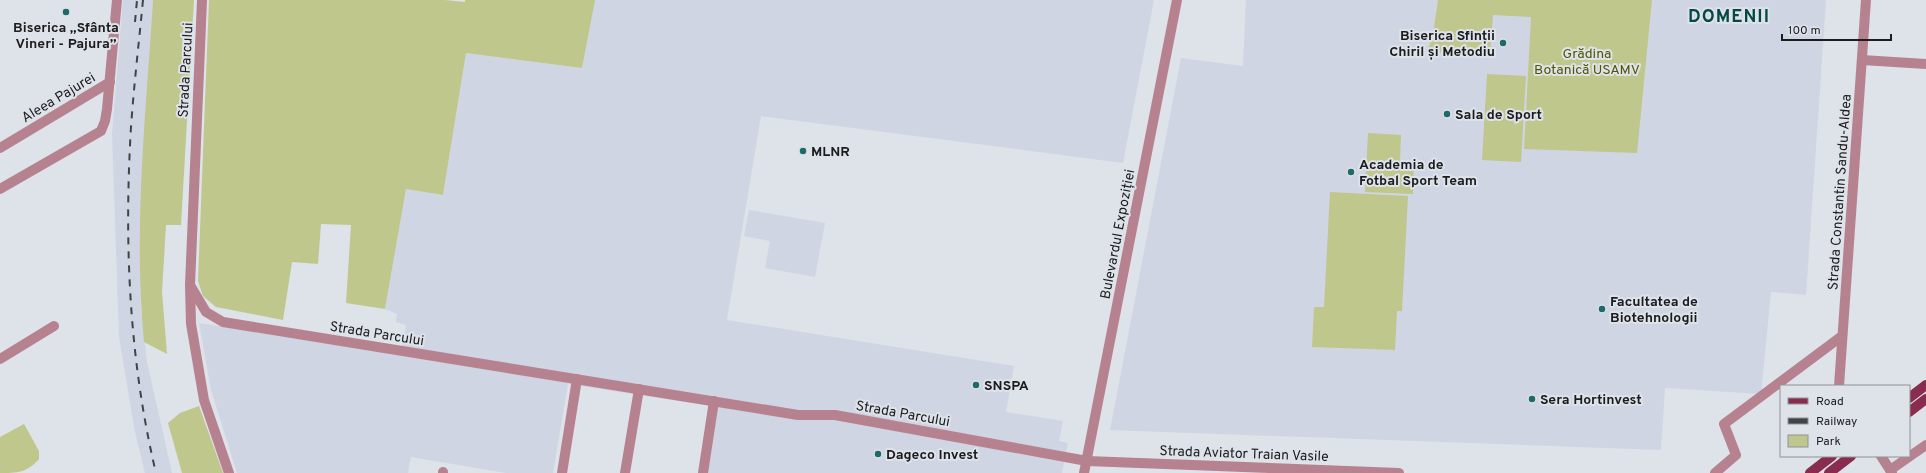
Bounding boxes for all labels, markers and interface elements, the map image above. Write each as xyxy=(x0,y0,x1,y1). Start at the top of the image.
district label: DOMENII xyxy=(1688,6,1770,29)
marker: Biserica „Sfânta Vineri - Pajura” xyxy=(61,7,71,17)
scale bar xyxy=(1782,16,1891,42)
place label: Biserica „Sfânta Vineri - Pajura” xyxy=(13,20,119,53)
street label: Strada Parcului xyxy=(176,22,197,118)
text: 100 m xyxy=(1788,23,1821,39)
place label: Biserica Sfinții Chiril și Metodiu xyxy=(1389,28,1495,61)
marker: Biserica Sfinții Chiril și Metodiu xyxy=(1498,38,1508,48)
park label: Grădina Botanică USAMV xyxy=(1534,46,1640,79)
street label: Aleea Pajurei xyxy=(19,70,99,127)
street label: Strada Constantin Sandu-Aldea xyxy=(1825,93,1856,291)
place label: Sala de Sport xyxy=(1455,107,1542,124)
marker: Sala de Sport xyxy=(1442,109,1452,119)
place label: MLNR xyxy=(811,144,850,161)
marker: MLNR xyxy=(798,146,808,156)
place label: Academia de Fotbal Sport Team xyxy=(1359,157,1477,190)
marker: Academia de Fotbal Sport Team xyxy=(1346,167,1356,177)
street label: Bulevardul Expoziției xyxy=(1098,168,1139,301)
place label: Facultatea de Biotehnologii xyxy=(1610,294,1698,327)
marker: Facultatea de Biotehnologii xyxy=(1597,304,1607,314)
street label: Strada Parcului xyxy=(328,319,425,350)
place label: SNSPA xyxy=(984,378,1029,395)
marker: SNSPA xyxy=(971,380,981,390)
legend xyxy=(1780,385,1910,457)
place label: Sera Hortinvest xyxy=(1540,392,1642,409)
marker: Sera Hortinvest xyxy=(1527,394,1537,404)
text: Road xyxy=(1816,394,1844,410)
street label: Strada Parcului xyxy=(854,398,951,431)
text: Railway xyxy=(1816,414,1857,430)
text: Park xyxy=(1816,434,1841,450)
street label: Strada Aviator Traian Vasile xyxy=(1159,443,1329,466)
place label: Dageco Invest xyxy=(886,447,978,464)
marker: Dageco Invest xyxy=(873,449,883,459)

